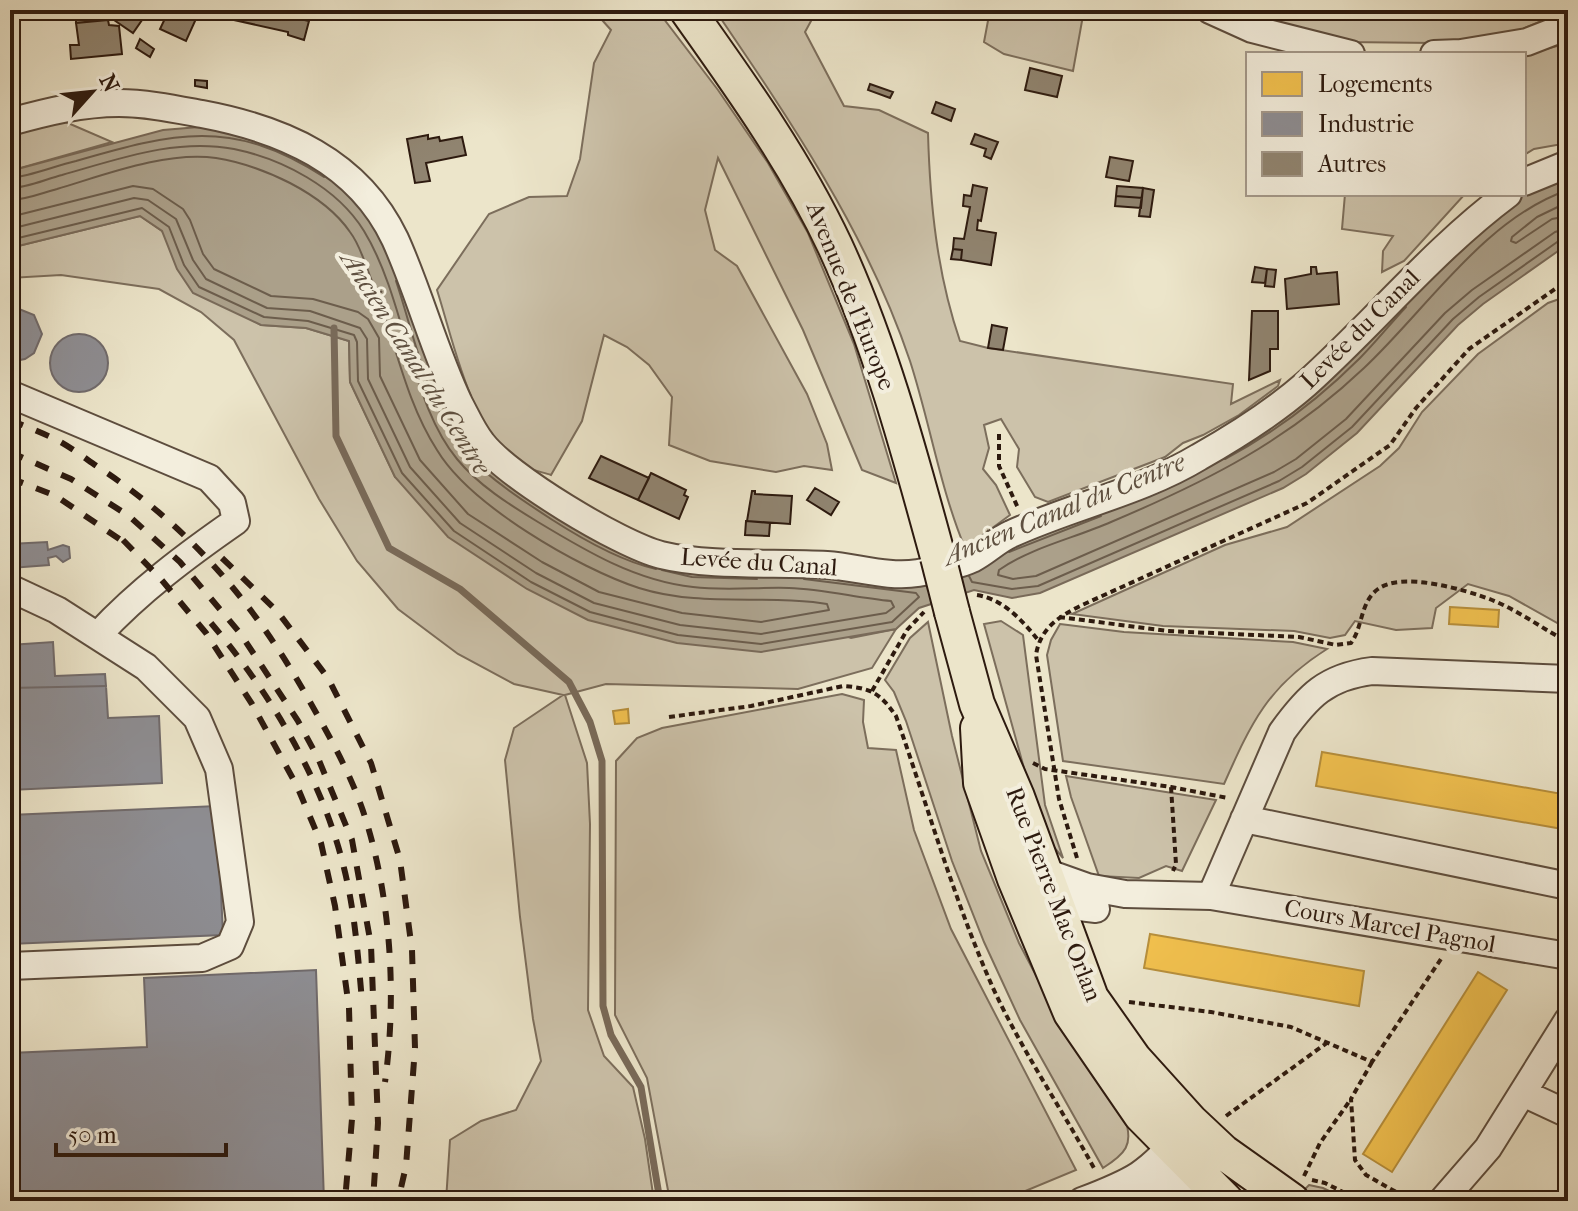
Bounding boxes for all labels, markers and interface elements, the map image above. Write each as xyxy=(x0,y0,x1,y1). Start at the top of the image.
north arrow xyxy=(52,52,132,132)
legend xyxy=(1246,52,1526,196)
text: N xyxy=(94,70,124,97)
text: Logements xyxy=(1318,70,1433,98)
text: Industrie xyxy=(1318,110,1414,138)
text: Autres xyxy=(1317,150,1386,178)
street label: Avenue de l'Europe xyxy=(800,197,901,394)
water label: Ancien Canal du Centre xyxy=(333,243,498,482)
street label: Levée du Canal xyxy=(1294,263,1426,395)
water label: Ancien Canal du Centre xyxy=(936,446,1191,573)
street label: Levée du Canal xyxy=(680,543,839,581)
street label: Rue Pierre Mac Orlan xyxy=(1000,783,1108,1005)
street label: Cours Marcel Pagnol xyxy=(1282,894,1498,958)
scale bar xyxy=(56,1107,226,1157)
text: 50 m xyxy=(68,1121,117,1149)

